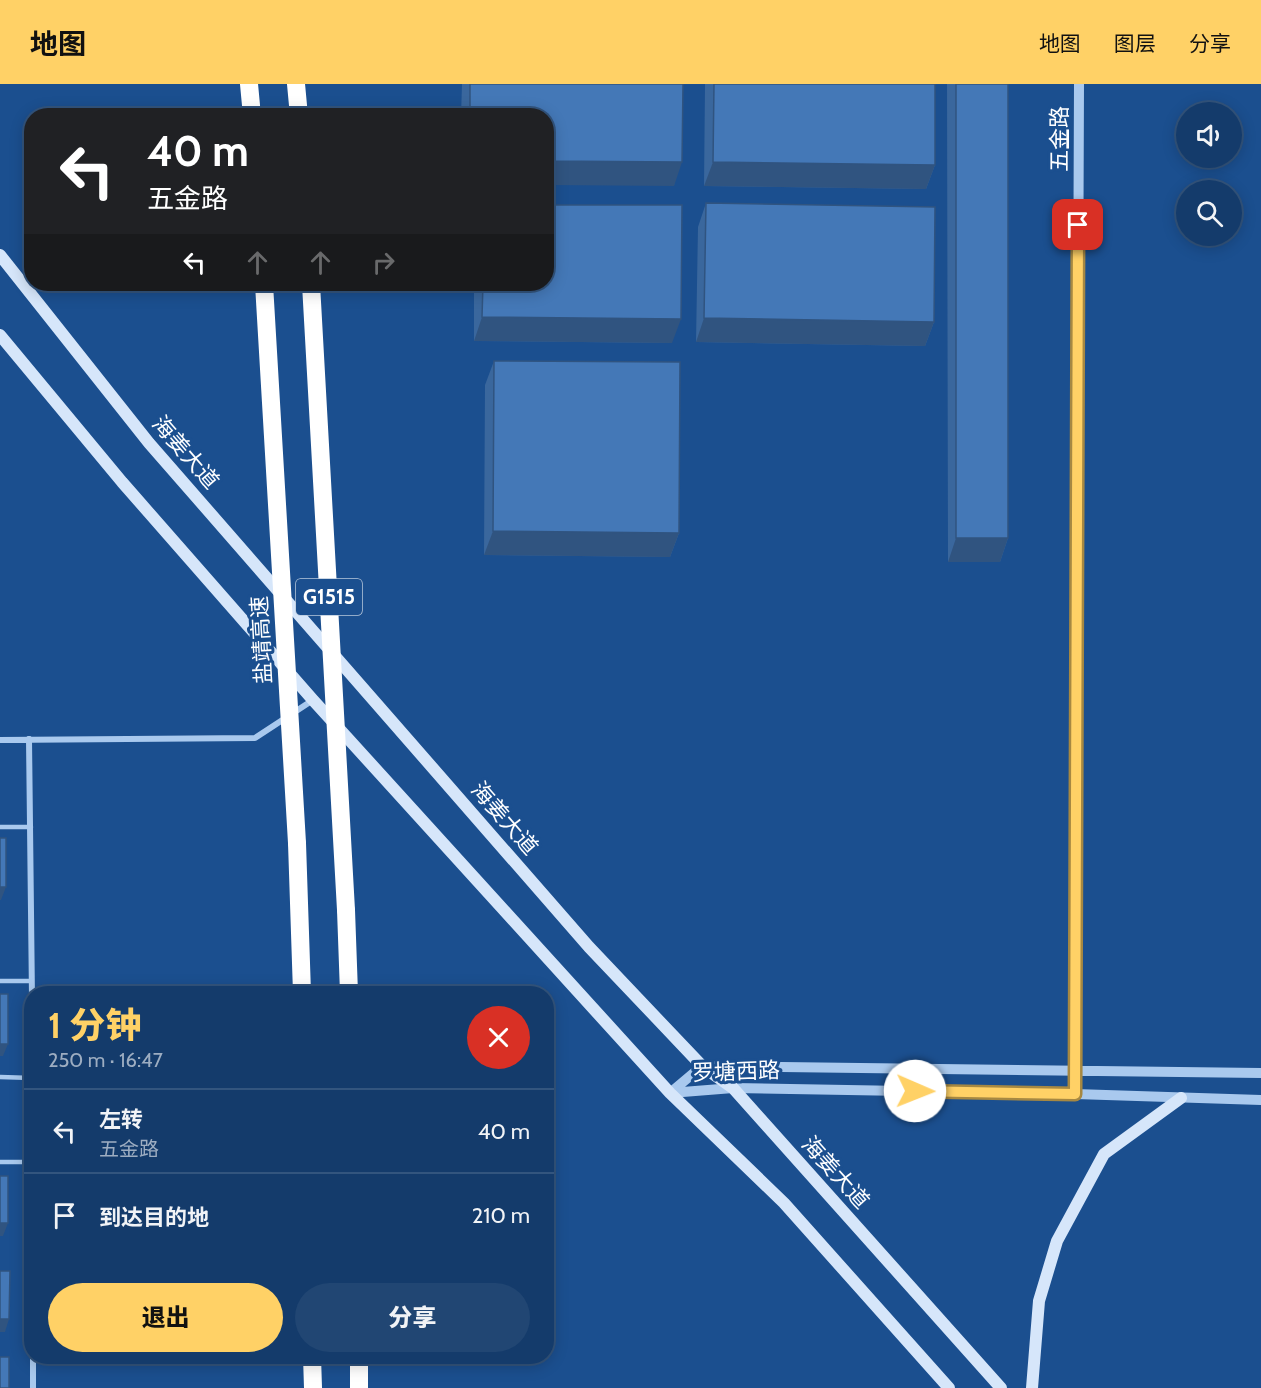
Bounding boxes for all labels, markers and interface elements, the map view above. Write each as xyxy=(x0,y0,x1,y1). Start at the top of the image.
text: 地图 xyxy=(30,27,86,61)
text: 地图 xyxy=(1039,31,1081,56)
text: 图层 xyxy=(1114,31,1156,56)
text: 分享 xyxy=(1189,31,1231,56)
map controls xyxy=(1176,102,1242,246)
button: sound xyxy=(1176,102,1242,168)
street label: 五金路 xyxy=(1046,106,1073,172)
text: 40 m xyxy=(147,125,249,177)
icon: left xyxy=(48,132,126,210)
button: search xyxy=(1176,180,1242,246)
text: 五金路 xyxy=(147,182,228,215)
pin xyxy=(1052,199,1103,250)
icon: arrive xyxy=(1061,208,1094,241)
icon: left xyxy=(178,246,211,279)
icon: ahead xyxy=(241,246,274,279)
icon: ahead xyxy=(304,246,337,279)
icon: right xyxy=(367,246,400,279)
street label: 海姜大道 xyxy=(147,410,225,494)
road number: G1515 xyxy=(296,579,362,615)
street label: 盐靖高速 xyxy=(246,595,277,685)
street label: 海姜大道 xyxy=(466,776,544,860)
text: 1 分钟 xyxy=(48,1003,141,1047)
button: close xyxy=(467,1006,530,1069)
text: 250 m · 16:47 xyxy=(48,1048,163,1072)
street label: 罗塘西路 xyxy=(692,1056,780,1087)
position arrow xyxy=(883,1059,947,1123)
text: 左转 xyxy=(99,1106,143,1133)
icon: left xyxy=(48,1115,81,1148)
text: 40 m xyxy=(478,1118,530,1145)
street label: 海姜大道 xyxy=(796,1131,875,1214)
text: 五金路 xyxy=(99,1137,159,1161)
icon: arrive xyxy=(48,1199,81,1232)
text: 210 m xyxy=(472,1202,530,1229)
text: 到达目的地 xyxy=(99,1204,209,1231)
button: 退出 xyxy=(48,1283,283,1352)
button: 分享 xyxy=(295,1283,530,1352)

